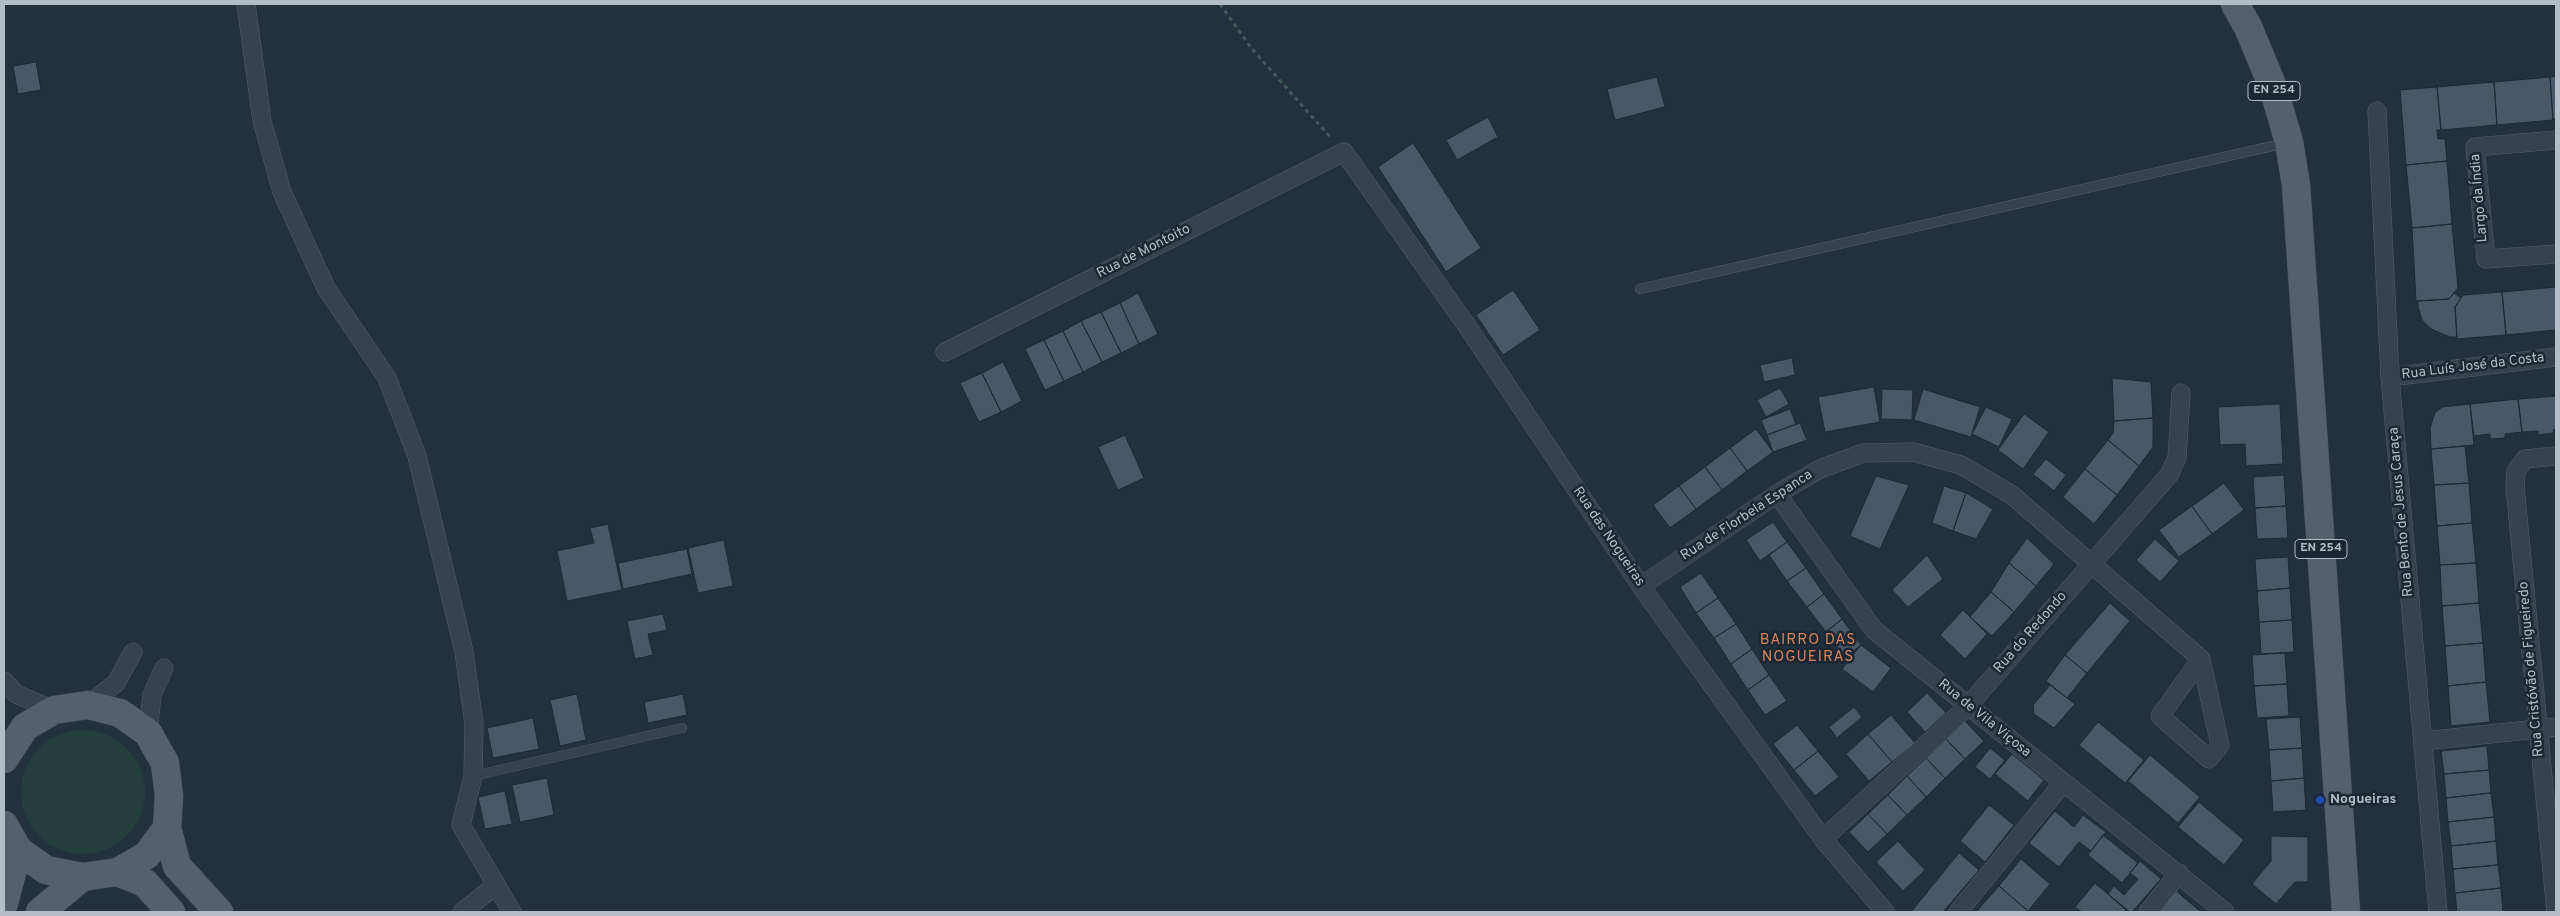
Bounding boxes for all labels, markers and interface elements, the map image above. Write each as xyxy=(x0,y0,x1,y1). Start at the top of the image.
road number: EN 254 xyxy=(2248,82,2300,100)
street label: Largo da Índia xyxy=(2468,153,2492,243)
street label: Rua de Montoito xyxy=(1094,221,1194,283)
street label: Rua Luís José da Costa xyxy=(2401,350,2545,384)
street label: Rua Bento de Jesus Caraça xyxy=(2386,427,2418,597)
street label: Rua de Florbela Espanca xyxy=(1678,467,1816,565)
street label: Rua das Nogueiras xyxy=(1568,484,1648,590)
road number: EN 254 xyxy=(2295,540,2347,558)
street label: Rua Cristóvão de Figueiredo xyxy=(2516,581,2548,757)
street label: Rua do Redondo xyxy=(1991,589,2071,677)
district label: BAIRRO DAS NOGUEIRAS xyxy=(1759,632,1857,667)
street label: Rua de Vila Viçosa xyxy=(1934,676,2034,762)
place label: Nogueiras xyxy=(2330,792,2396,808)
marker: Nogueiras xyxy=(2314,794,2326,806)

